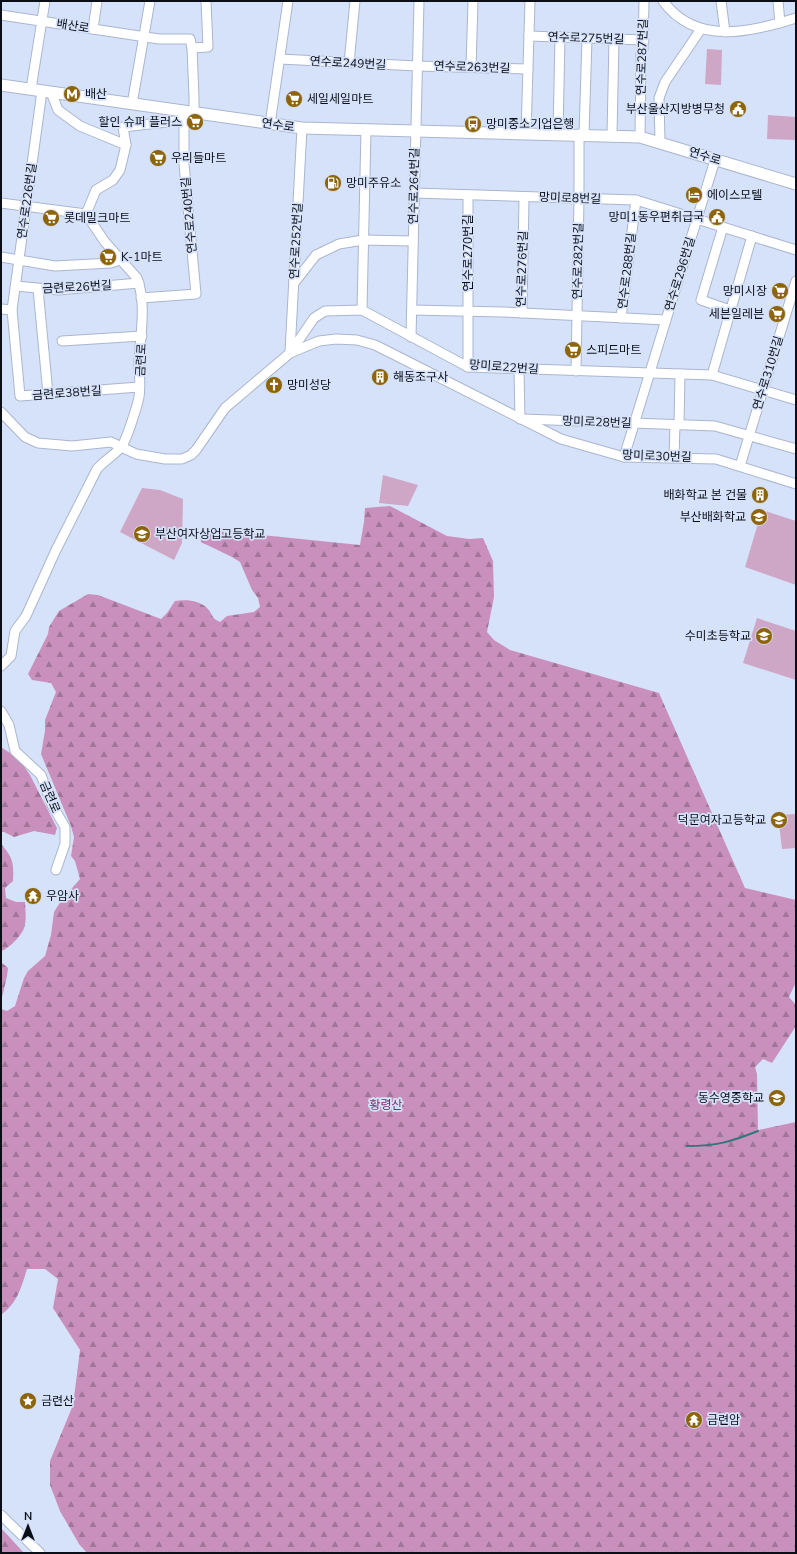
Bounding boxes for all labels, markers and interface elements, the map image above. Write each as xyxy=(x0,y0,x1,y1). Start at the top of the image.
street label: 배산로 xyxy=(55,16,91,36)
street label: 연수로287번길 xyxy=(633,18,651,96)
street label: 연수로275번길 xyxy=(547,29,625,47)
street label: 연수로249번길 xyxy=(309,53,387,73)
street label: 연수로263번길 xyxy=(433,58,511,76)
metro station icon: 배산 xyxy=(62,84,82,104)
place label: 배산 xyxy=(85,86,107,102)
supermarket icon: 세일세일마트 xyxy=(284,89,304,109)
place label: 세일세일마트 xyxy=(307,91,373,107)
public building icon: 부산울산지방병무청 xyxy=(728,99,748,119)
place label: 부산울산지방병무청 xyxy=(626,101,725,117)
supermarket icon: 할인 슈퍼 플러스 xyxy=(185,112,205,132)
place label: 할인 슈퍼 플러스 xyxy=(99,114,182,130)
bus stop icon: 망미중소기업은행 xyxy=(463,114,483,134)
street label: 연수로 xyxy=(260,115,296,135)
place label: 망미중소기업은행 xyxy=(486,116,574,132)
street label: 연수로 xyxy=(687,144,723,168)
street label: 연수로264번길 xyxy=(405,147,423,225)
supermarket icon: 우리들마트 xyxy=(148,148,168,168)
place label: 우리들마트 xyxy=(171,150,226,166)
street label: 연수로226번길 xyxy=(14,162,40,240)
fuel station icon: 망미주유소 xyxy=(323,173,343,193)
place label: 망미주유소 xyxy=(346,175,401,191)
street label: 연수로240번길 xyxy=(178,176,200,254)
hotel icon: 에이스모텔 xyxy=(684,185,704,205)
place label: 에이스모텔 xyxy=(707,187,762,203)
street label: 망미로8번길 xyxy=(539,189,601,207)
street label: 연수로252번길 xyxy=(286,202,306,280)
public building icon: 망미1동우편취급국 xyxy=(707,207,727,227)
supermarket icon: 롯데밀크마트 xyxy=(41,208,61,228)
place label: 망미1동우편취급국 xyxy=(608,209,704,225)
place label: 롯데밀크마트 xyxy=(64,210,130,226)
street label: 연수로270번길 xyxy=(460,215,476,291)
street label: 연수로282번길 xyxy=(569,222,587,300)
street label: 연수로276번길 xyxy=(513,230,531,308)
street label: 연수로288번길 xyxy=(614,232,640,310)
street label: 연수로296번길 xyxy=(661,235,699,313)
supermarket icon: K-1마트 xyxy=(98,247,118,267)
place label: K-1마트 xyxy=(121,249,163,265)
street label: 금련로26번길 xyxy=(42,277,112,297)
supermarket icon: 망미시장 xyxy=(770,281,790,301)
place label: 망미시장 xyxy=(723,283,767,299)
supermarket icon: 세븐일레븐 xyxy=(767,304,787,324)
place label: 세븐일레븐 xyxy=(709,306,764,322)
street label: 연수로310번길 xyxy=(749,334,787,412)
supermarket icon: 스피드마트 xyxy=(563,340,583,360)
place label: 스피드마트 xyxy=(586,342,641,358)
street label: 금련로 xyxy=(132,343,150,377)
street label: 망미로22번길 xyxy=(469,357,539,377)
building icon: 해동조구사 xyxy=(370,367,390,387)
place label: 해동조구사 xyxy=(393,369,448,385)
church icon: 망미성당 xyxy=(264,375,284,395)
place label: 망미성당 xyxy=(287,377,331,393)
street label: 금련로38번길 xyxy=(32,383,102,403)
street label: 망미로28번길 xyxy=(562,413,632,431)
street label: 망미로30번길 xyxy=(622,447,692,465)
building icon: 배화학교 본 건물 xyxy=(750,485,770,505)
place label: 배화학교 본 건물 xyxy=(664,487,747,503)
school or university icon: 부산배화학교 xyxy=(749,507,769,527)
place label: 부산배화학교 xyxy=(680,509,746,525)
school or university icon: 부산여자상업고등학교 xyxy=(132,524,152,544)
place label: 부산여자상업고등학교 xyxy=(155,526,265,542)
school or university icon: 수미초등학교 xyxy=(754,626,774,646)
place label: 수미초등학교 xyxy=(685,628,751,644)
street label: 금련로 xyxy=(36,779,64,815)
school or university icon: 덕문여자고등학교 xyxy=(769,810,789,830)
place label: 덕문여자고등학교 xyxy=(678,812,766,828)
temple icon: 우암사 xyxy=(23,886,43,906)
place label: 우암사 xyxy=(46,888,79,904)
school or university icon: 동수영중학교 xyxy=(767,1088,787,1108)
place label: 동수영중학교 xyxy=(698,1090,764,1106)
park label: 황령산 xyxy=(369,1097,403,1113)
place icon: 금련산 xyxy=(18,1391,38,1411)
place label: 금련산 xyxy=(41,1393,74,1409)
temple icon: 금련암 xyxy=(684,1410,704,1430)
place label: 금련암 xyxy=(707,1412,740,1428)
north arrow xyxy=(8,1506,48,1546)
text: N xyxy=(24,1509,32,1524)

